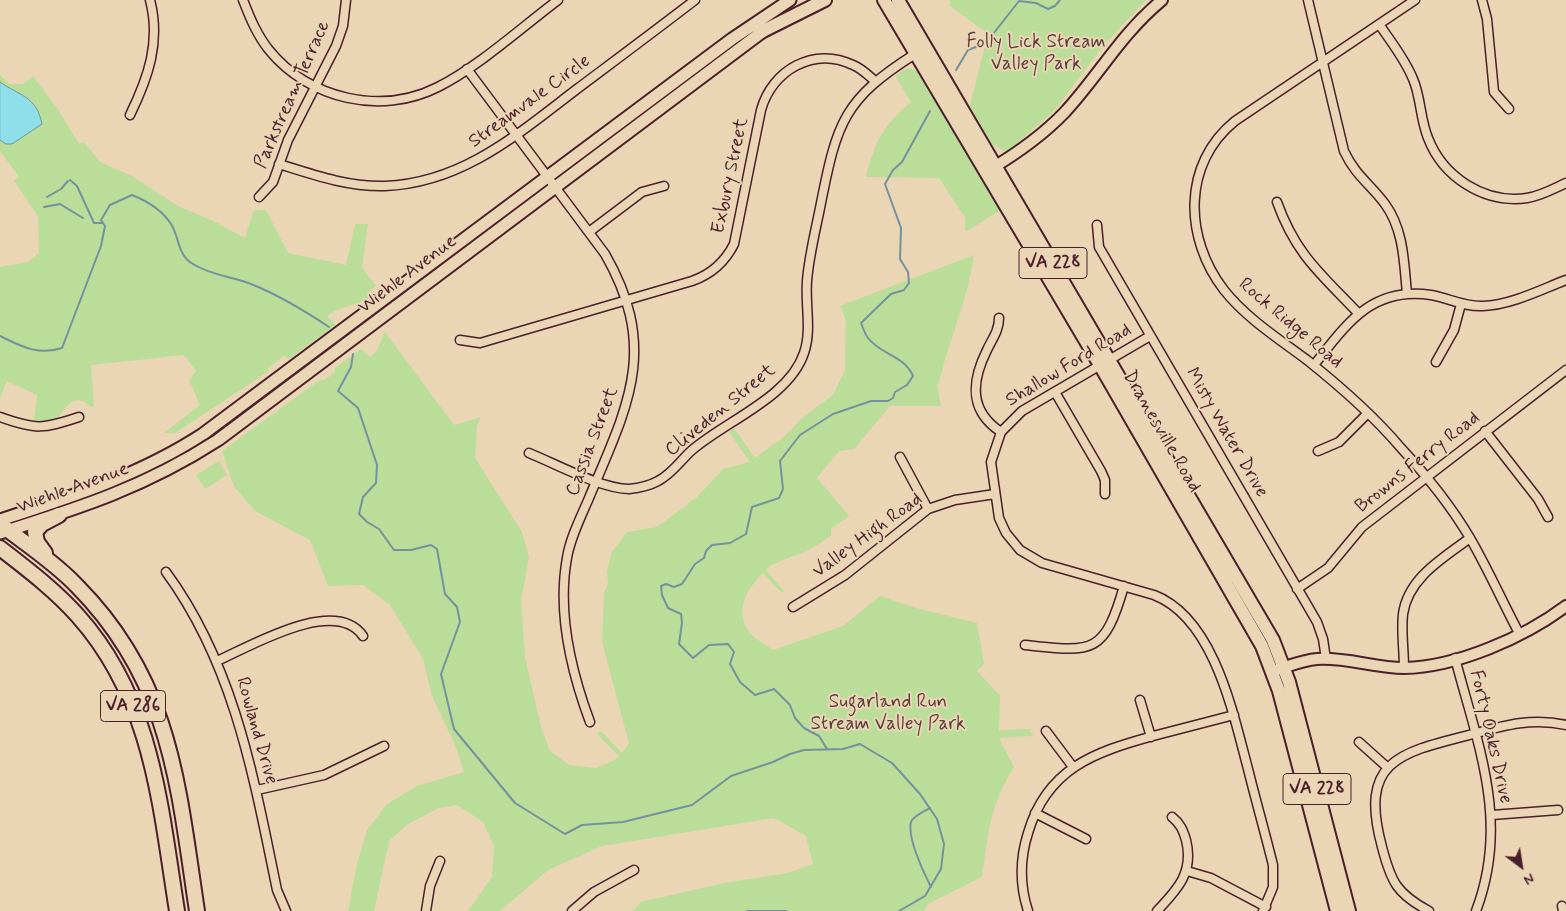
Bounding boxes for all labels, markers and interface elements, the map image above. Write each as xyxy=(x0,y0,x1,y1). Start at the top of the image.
street label: Parkstream Terrace xyxy=(250,18,336,172)
park label: Folly Lick Stream Valley Park xyxy=(966,32,1106,76)
street label: Streamvale Circle xyxy=(465,50,595,154)
street label: Exbury Street xyxy=(708,116,754,236)
street label: Wiehle Avenue xyxy=(354,231,462,319)
road number: VA 228 xyxy=(1019,248,1087,278)
street label: Rock Ridge Road xyxy=(1233,274,1347,374)
street label: Shallow Ford Road xyxy=(1002,319,1136,413)
street label: Cliveden Street xyxy=(661,360,781,462)
street label: Misty Water Drive xyxy=(1180,364,1272,502)
street label: Dranesville Road xyxy=(1117,367,1205,497)
street label: Cassia Street xyxy=(562,384,624,500)
street label: Browns Ferry Road xyxy=(1351,407,1485,519)
street label: Wiehle Avenue xyxy=(14,458,132,520)
street label: Valley High Road xyxy=(809,489,927,583)
street label: Forty Oaks Drive xyxy=(1464,668,1516,806)
street label: Rowland Drive xyxy=(230,675,282,787)
road number: VA 286 xyxy=(100,690,166,721)
park label: Sugarland Run Stream Valley Park xyxy=(811,692,965,736)
road number: VA 228 xyxy=(1283,774,1351,804)
north arrow xyxy=(1496,841,1546,891)
text: N xyxy=(1520,869,1537,889)

